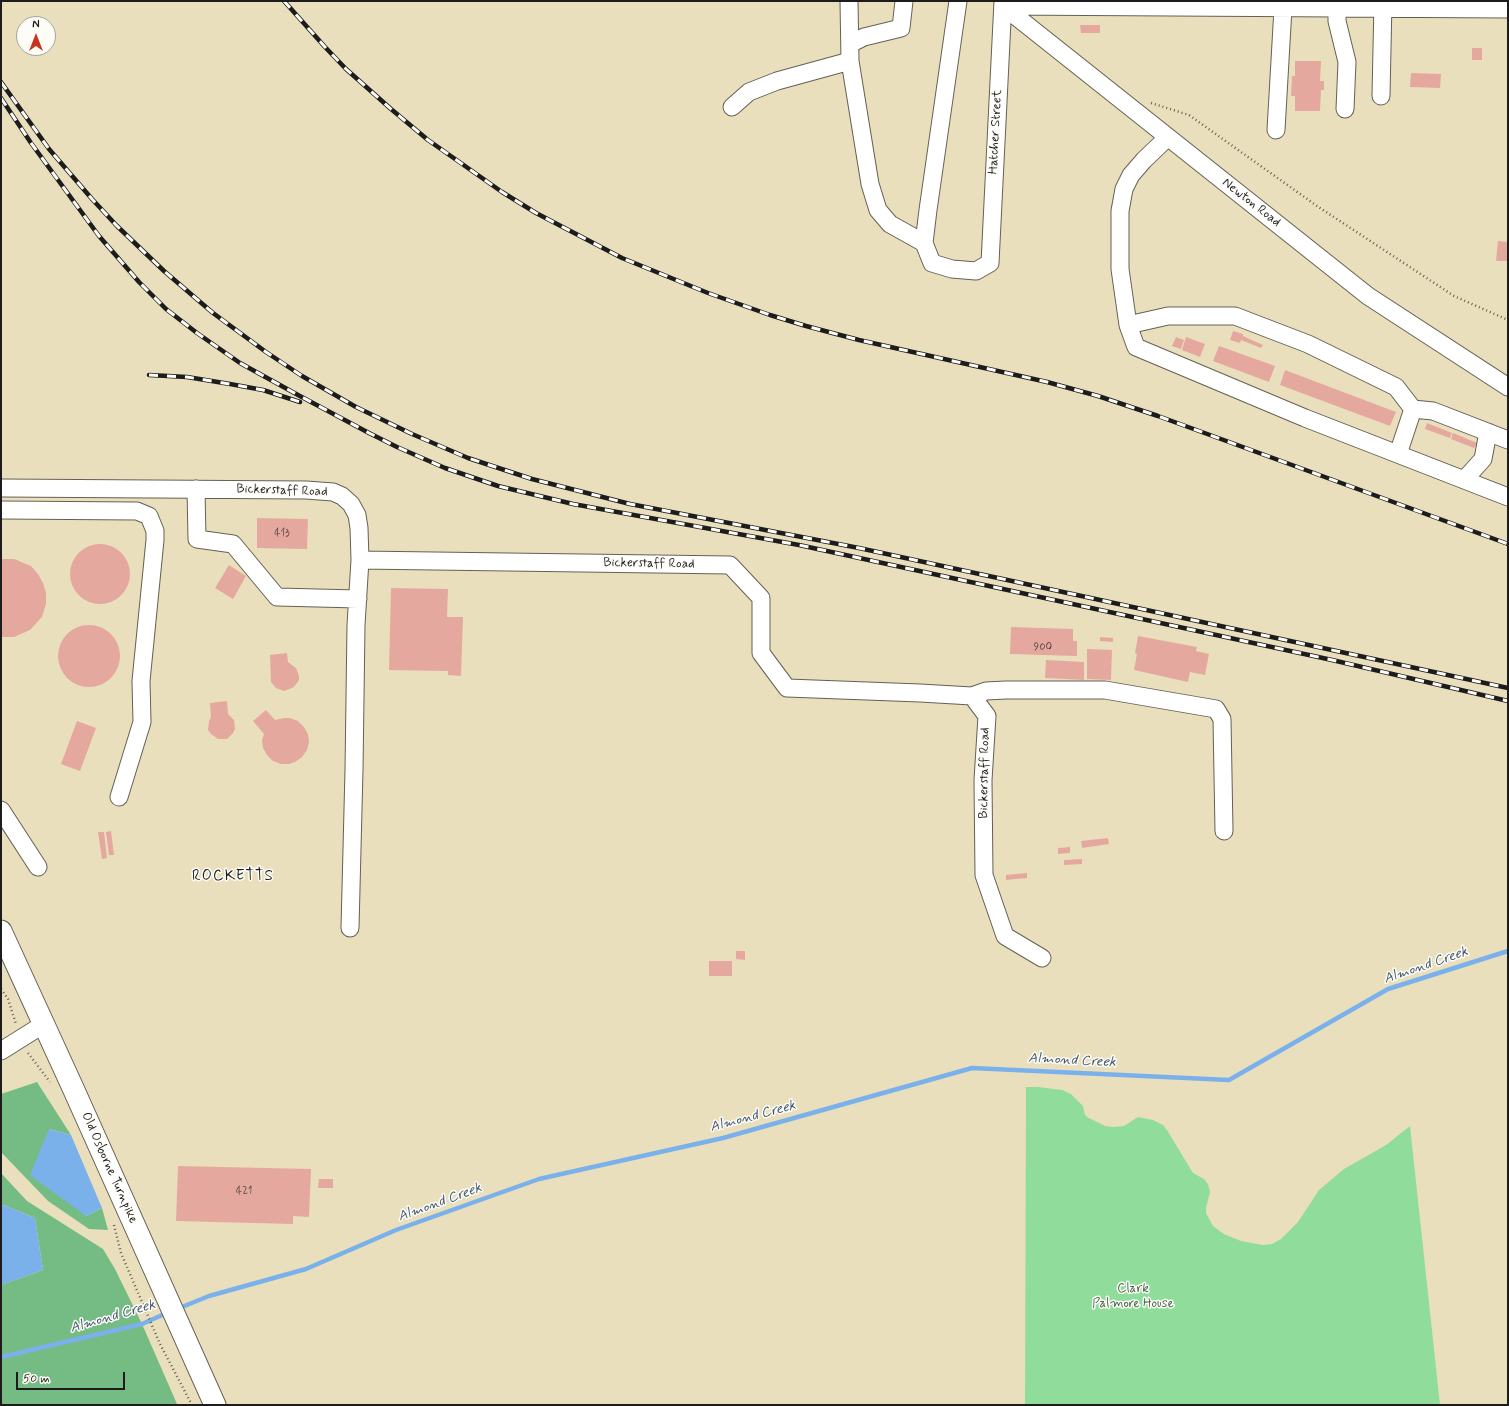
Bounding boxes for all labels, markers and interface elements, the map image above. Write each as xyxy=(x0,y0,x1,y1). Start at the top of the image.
north arrow xyxy=(16,16,56,56)
text: N xyxy=(32,18,40,32)
street label: Hatcher Street xyxy=(986,89,1006,175)
street label: Newton Road xyxy=(1219,175,1283,231)
street label: Bickerstaff Road xyxy=(236,482,328,500)
house number: 413 xyxy=(274,527,290,541)
street label: Bickerstaff Road xyxy=(603,555,695,573)
house number: 900 xyxy=(1034,641,1052,655)
street label: Bickerstaff Road xyxy=(976,727,994,819)
district label: ROCKETTS xyxy=(192,868,274,886)
water label: Almond Creek xyxy=(1382,944,1470,988)
water label: Almond Creek xyxy=(1028,1050,1116,1072)
water label: Almond Creek xyxy=(708,1098,798,1136)
street label: Old Osborne Turnpike xyxy=(77,1110,141,1226)
water label: Almond Creek xyxy=(396,1180,484,1226)
house number: 421 xyxy=(236,1185,252,1199)
park label: Clark Palmore House xyxy=(1092,1281,1174,1312)
water label: Almond Creek xyxy=(68,1297,158,1337)
scale bar xyxy=(18,1364,127,1390)
text: 50 m xyxy=(23,1371,50,1387)

